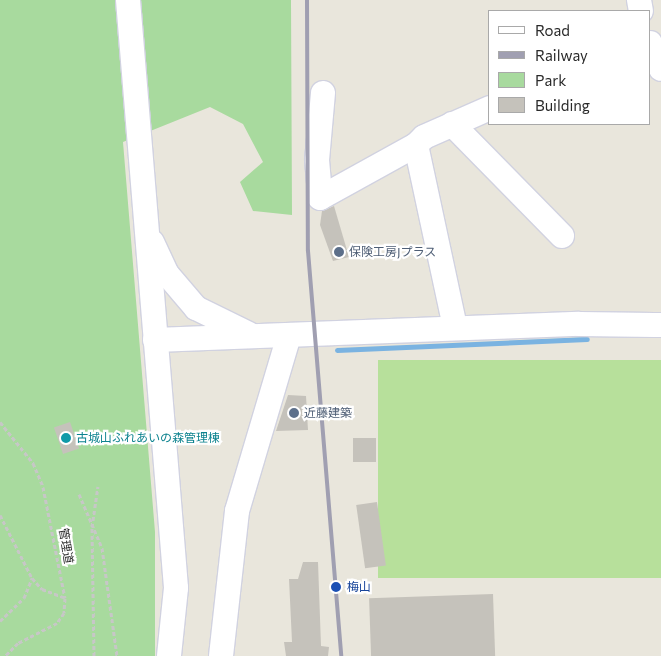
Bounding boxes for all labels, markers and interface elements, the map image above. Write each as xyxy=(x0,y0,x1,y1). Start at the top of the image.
legend xyxy=(488,10,651,125)
text: Road xyxy=(535,21,570,39)
text: Railway xyxy=(535,46,588,64)
text: Park xyxy=(535,71,566,89)
text: Building xyxy=(535,96,590,114)
place label: 保険工房Jプラス xyxy=(349,245,436,259)
marker: 保険工房Jプラス xyxy=(333,246,345,258)
place label: 近藤建築 xyxy=(304,406,352,420)
marker: 近藤建築 xyxy=(288,407,300,419)
place label: 古城山ふれあいの森管理棟 xyxy=(76,431,220,445)
marker: 古城山ふれあいの森管理棟 xyxy=(60,432,72,444)
street label: 管理道 xyxy=(56,527,76,565)
marker: 梅山 xyxy=(329,580,343,594)
place label: 梅山 xyxy=(347,580,371,594)

